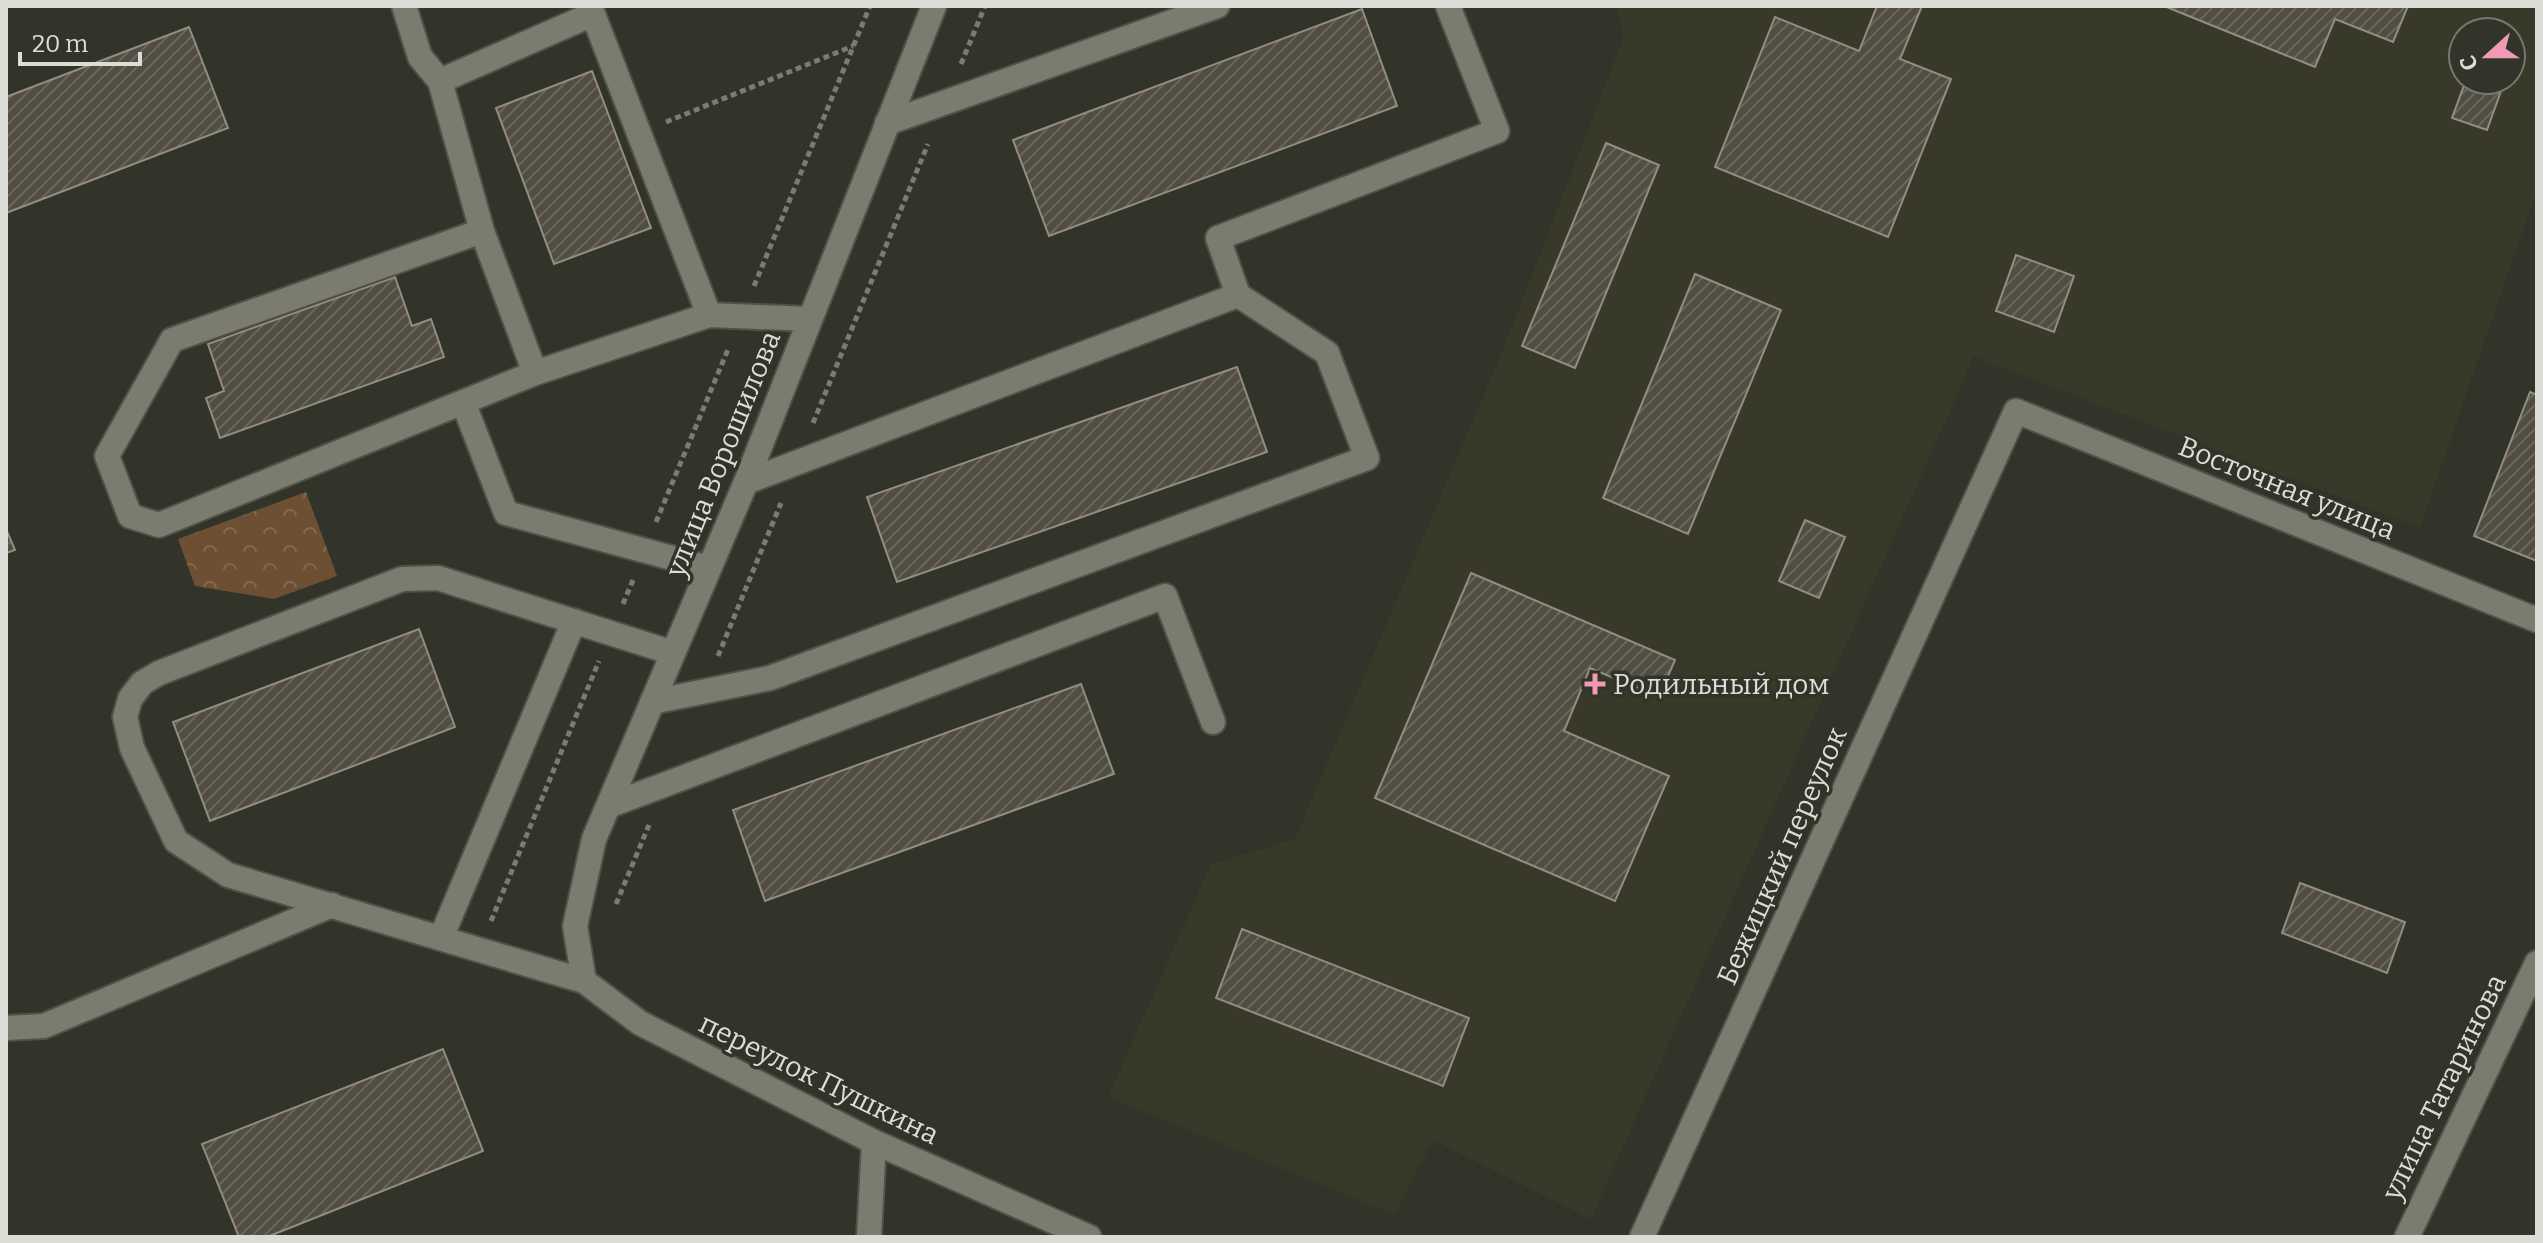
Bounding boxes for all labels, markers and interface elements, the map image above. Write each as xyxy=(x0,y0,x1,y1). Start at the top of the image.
scale bar xyxy=(20,16,140,66)
north arrow xyxy=(2447,16,2527,96)
text: 20 m xyxy=(32,30,88,58)
text: С xyxy=(2454,52,2484,74)
street label: улица Ворошилова xyxy=(658,326,787,583)
street label: Восточная улица xyxy=(2174,429,2400,547)
place label: Родильный дом xyxy=(1613,668,1829,701)
marker: Родильный дом xyxy=(1584,673,1606,695)
street label: Бежицкий переулок xyxy=(1710,722,1854,990)
street label: улица Татаринова xyxy=(2375,969,2513,1206)
street label: переулок Пушкина xyxy=(694,1007,944,1151)

